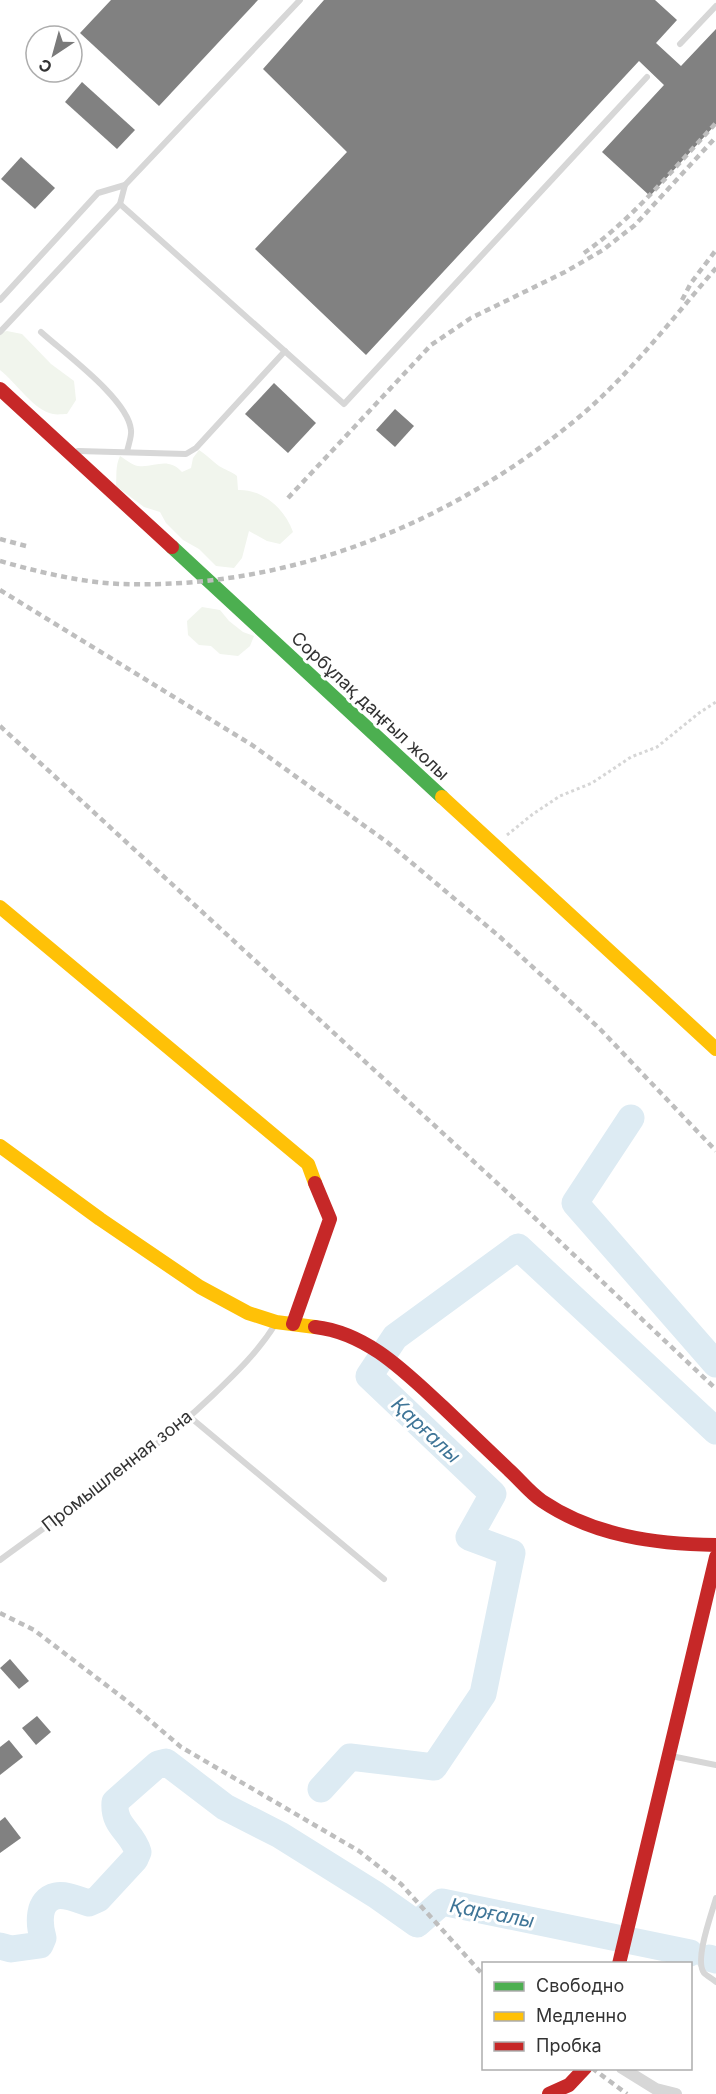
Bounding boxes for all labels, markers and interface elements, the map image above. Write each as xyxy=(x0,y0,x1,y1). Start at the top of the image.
north arrow xyxy=(24,24,84,84)
text: С xyxy=(34,54,56,78)
street label: Сорбұлақ даңғыл жолы xyxy=(287,627,453,784)
water label: Қарғалы xyxy=(387,1392,466,1468)
street label: Промышленная зона xyxy=(37,1405,196,1536)
water label: Қарғалы xyxy=(448,1893,537,1933)
legend xyxy=(482,1962,692,2070)
text: Свободно xyxy=(536,1975,624,1996)
text: Медленно xyxy=(536,2005,627,2026)
text: Пробка xyxy=(536,2035,602,2056)

